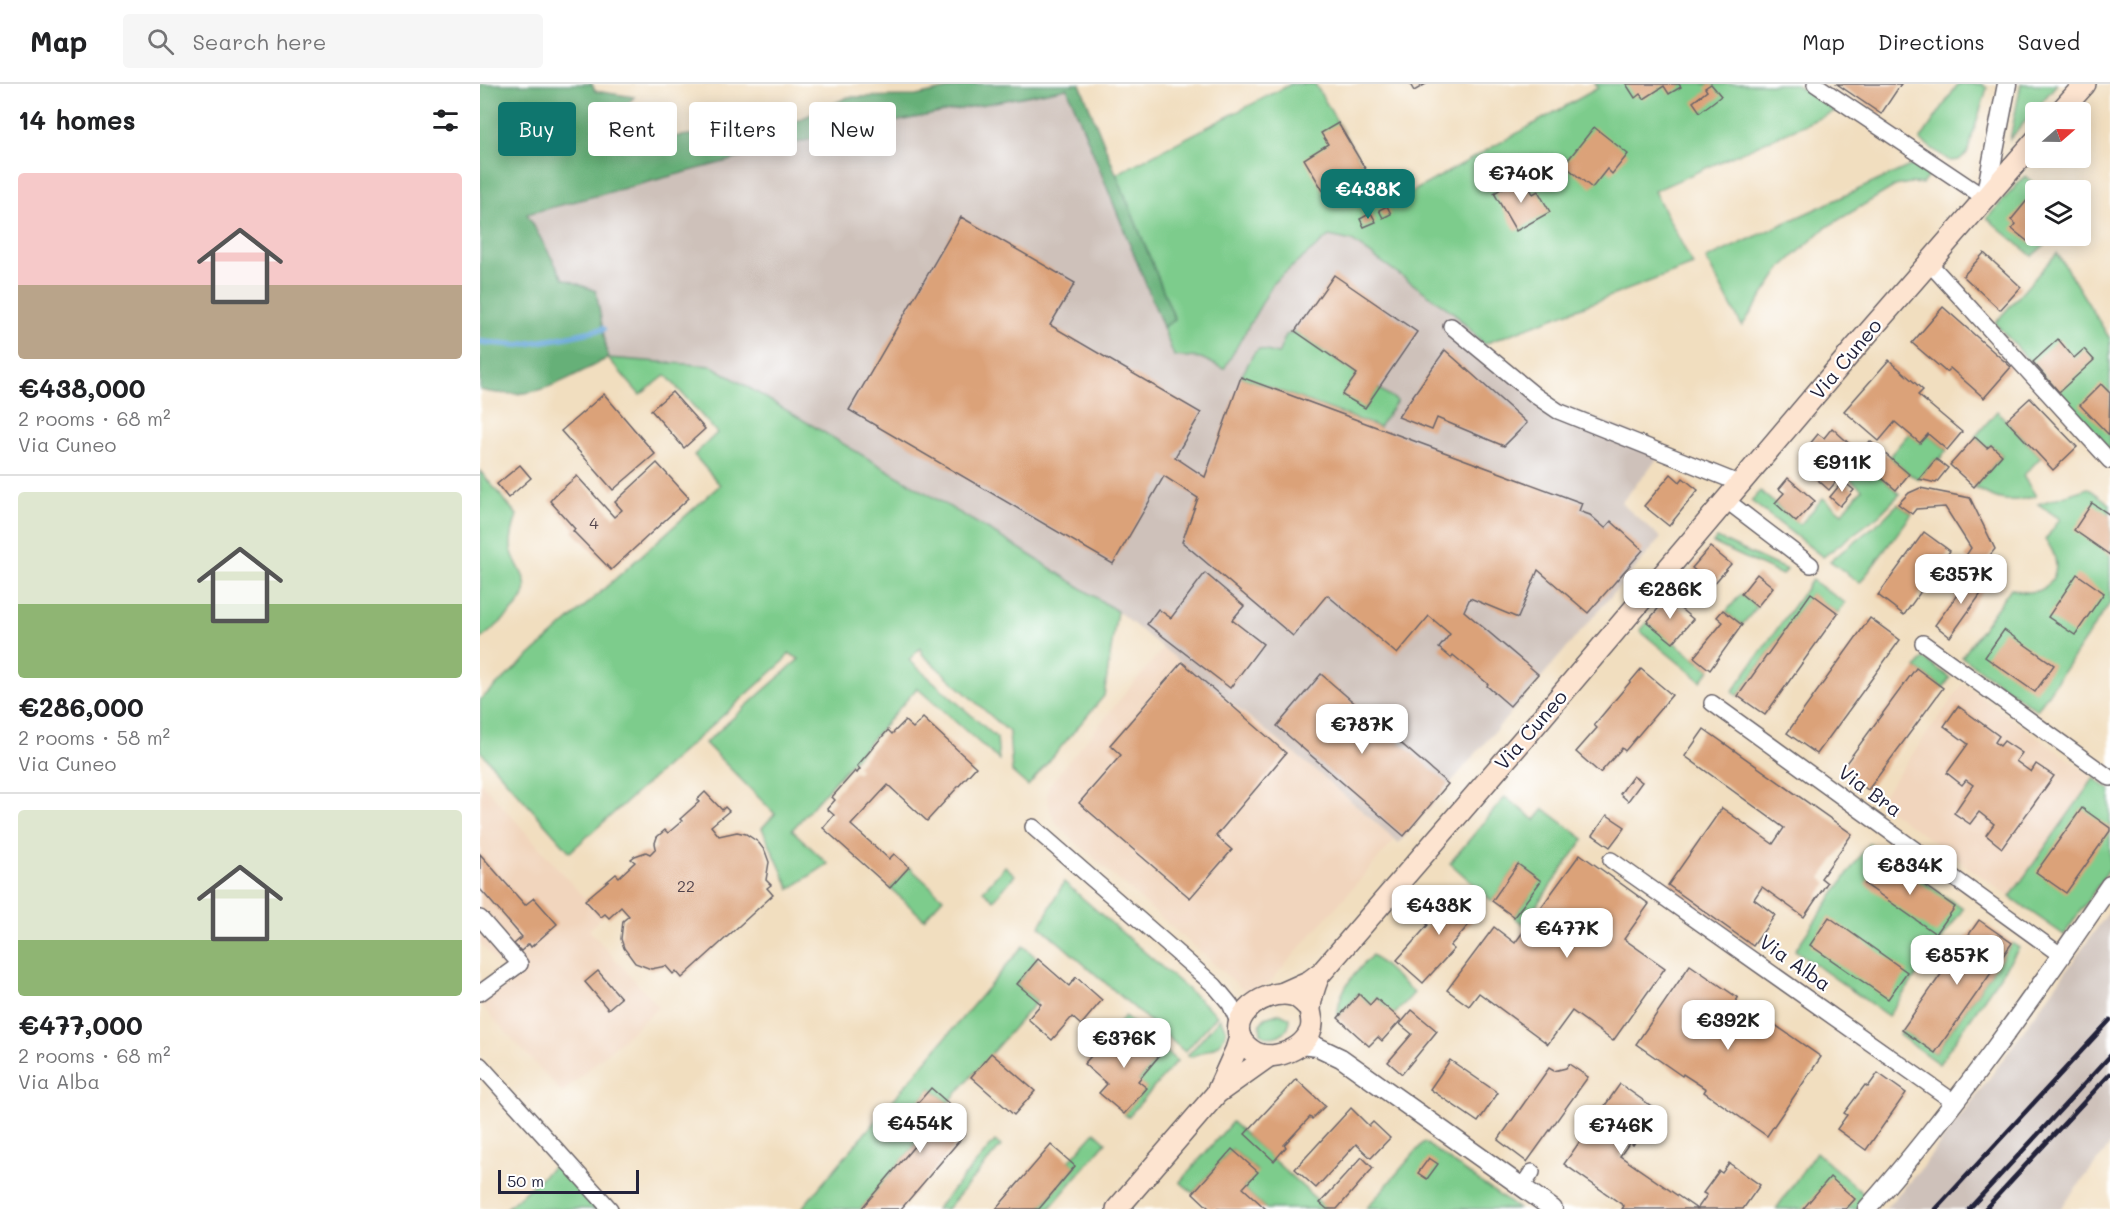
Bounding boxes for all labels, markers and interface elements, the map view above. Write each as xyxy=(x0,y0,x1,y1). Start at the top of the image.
search box xyxy=(123,14,543,68)
text: Map xyxy=(30,23,87,59)
icon: search xyxy=(144,25,177,58)
text: Search here xyxy=(192,27,326,56)
text: Map xyxy=(1802,28,1845,55)
text: Directions xyxy=(1878,28,1985,55)
text: Saved xyxy=(2018,28,2080,55)
chip: Buy xyxy=(498,102,576,156)
chip: Rent xyxy=(588,102,677,156)
chip: Filters xyxy=(689,102,797,156)
chip: New xyxy=(809,102,896,156)
north arrow xyxy=(2025,102,2091,168)
map controls xyxy=(2025,102,2091,246)
text: 14 homes xyxy=(18,103,136,137)
icon: filters xyxy=(429,104,462,137)
pin: €740K xyxy=(1479,153,1563,204)
text: €740K xyxy=(1488,159,1554,185)
pin: €438K xyxy=(1326,169,1410,220)
text: €438K xyxy=(1335,175,1401,201)
button: layers xyxy=(2025,180,2091,246)
icon: home xyxy=(186,212,294,320)
street label: Via Cuneo xyxy=(1804,312,1887,404)
text: €438,000 xyxy=(18,371,145,405)
text: 2 rooms · 68 m² xyxy=(18,405,171,431)
text: Via Cuneo xyxy=(18,431,116,457)
pin: €911K xyxy=(1800,442,1884,493)
text: €911K xyxy=(1812,448,1872,474)
house number: 4 xyxy=(589,512,599,533)
icon: home xyxy=(186,531,294,639)
pin: €357K xyxy=(1919,554,2003,605)
text: €357K xyxy=(1929,560,1993,586)
pin: €286K xyxy=(1628,569,1712,620)
text: €286K xyxy=(1637,575,1703,601)
street label: Via Cuneo xyxy=(1488,684,1572,775)
text: €286,000 xyxy=(18,690,144,724)
pin: €787K xyxy=(1320,704,1404,755)
text: €787K xyxy=(1330,710,1394,736)
text: 2 rooms · 58 m² xyxy=(18,724,170,750)
text: Via Cuneo xyxy=(18,750,116,776)
street label: Via Bra xyxy=(1834,758,1908,822)
pin: €834K xyxy=(1868,845,1952,896)
icon: home xyxy=(186,849,294,957)
text: €834K xyxy=(1877,851,1943,877)
house number: 22 xyxy=(677,875,695,896)
pin: €438K xyxy=(1397,885,1481,936)
text: €438K xyxy=(1406,891,1472,917)
pin: €477K xyxy=(1525,908,1609,959)
text: €477K xyxy=(1535,914,1599,940)
street label: Via Alba xyxy=(1755,928,1837,996)
pin: €857K xyxy=(1915,935,1999,986)
text: €857K xyxy=(1925,941,1989,967)
pin: €392K xyxy=(1686,1000,1770,1051)
text: €392K xyxy=(1696,1006,1760,1032)
text: €477,000 xyxy=(18,1008,143,1042)
pin: €376K xyxy=(1082,1018,1166,1069)
text: €376K xyxy=(1092,1024,1156,1050)
text: 2 rooms · 68 m² xyxy=(18,1042,171,1068)
text: Via Alba xyxy=(18,1068,100,1094)
pin: €454K xyxy=(878,1103,962,1154)
pin: €746K xyxy=(1579,1105,1663,1156)
text: €454K xyxy=(887,1109,953,1135)
text: €746K xyxy=(1588,1111,1654,1137)
scale bar xyxy=(498,1167,639,1194)
text: 50 m xyxy=(507,1170,544,1191)

